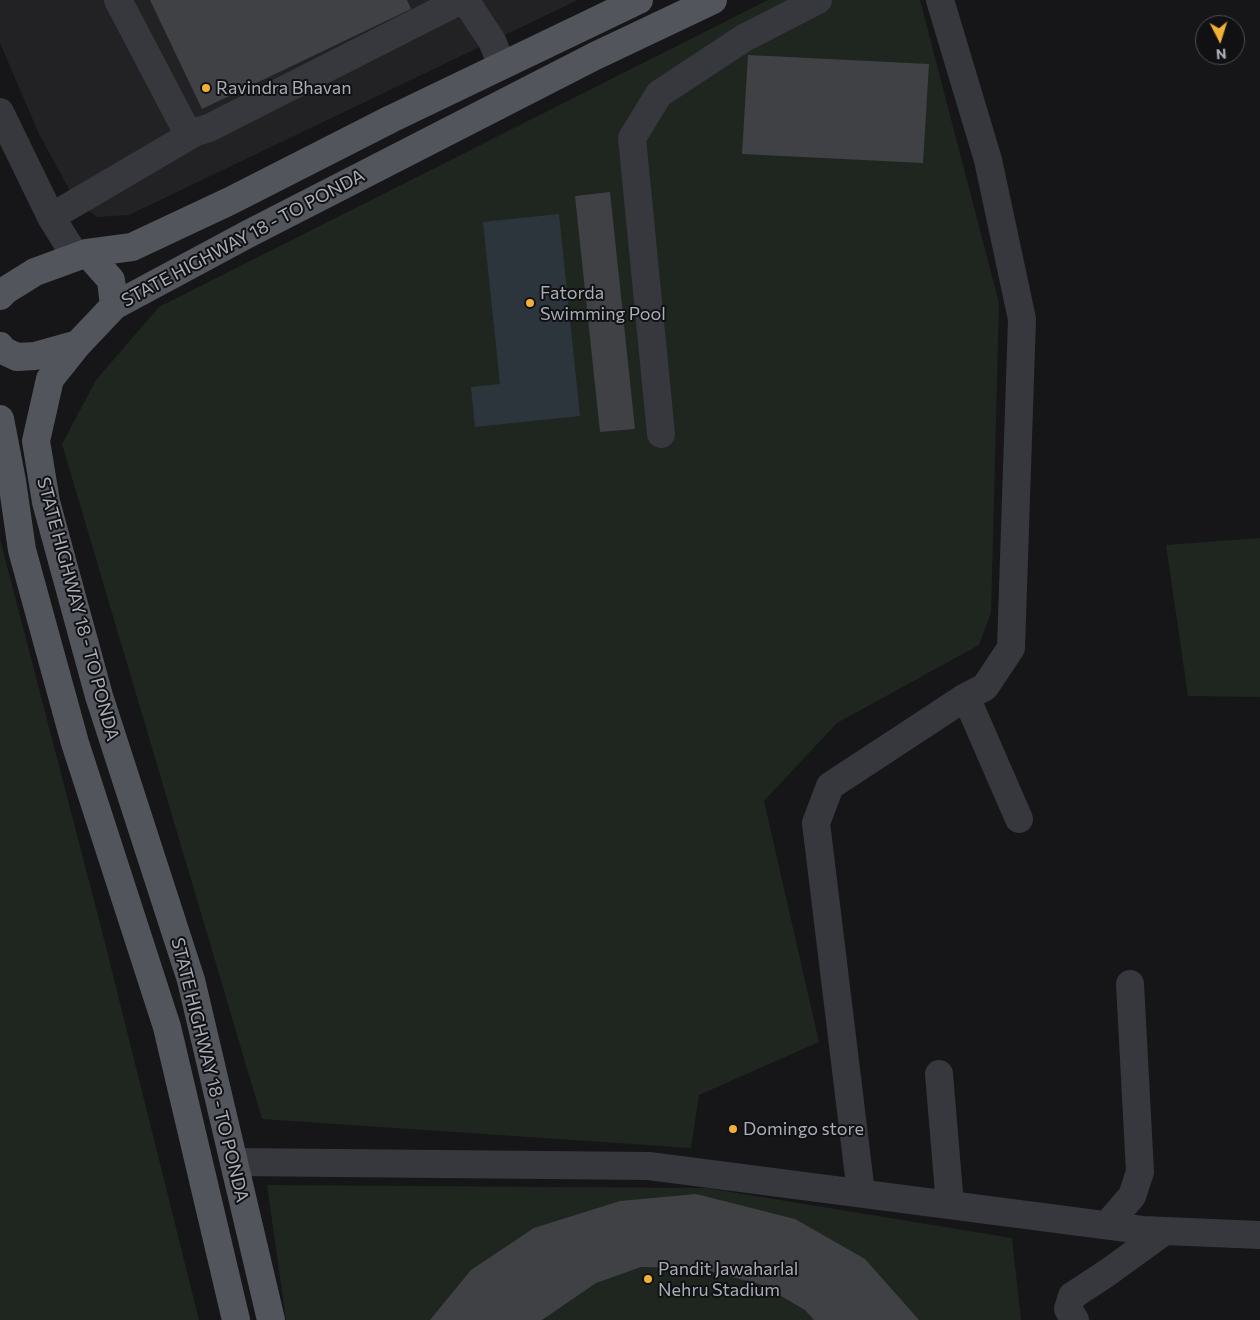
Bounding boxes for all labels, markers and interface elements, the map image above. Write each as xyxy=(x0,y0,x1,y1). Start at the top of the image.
north arrow xyxy=(1195,15,1245,65)
text: N xyxy=(1215,46,1227,63)
place label: Ravindra Bhavan xyxy=(216,77,352,99)
marker: Ravindra Bhavan xyxy=(200,82,212,94)
street label: STATE HIGHWAY 18 - TO PONDA xyxy=(118,165,368,311)
place label: Fatorda Swimming Pool xyxy=(540,282,666,324)
marker: Fatorda Swimming Pool xyxy=(524,297,536,309)
street label: STATE HIGHWAY 18 - TO PONDA xyxy=(32,475,124,743)
street label: STATE HIGHWAY 18 - TO PONDA xyxy=(167,935,253,1205)
place label: Domingo store xyxy=(743,1118,864,1140)
marker: Domingo store xyxy=(727,1123,739,1135)
place label: Pandit Jawaharlal Nehru Stadium xyxy=(658,1258,798,1300)
marker: Pandit Jawaharlal Nehru Stadium xyxy=(642,1273,654,1285)

